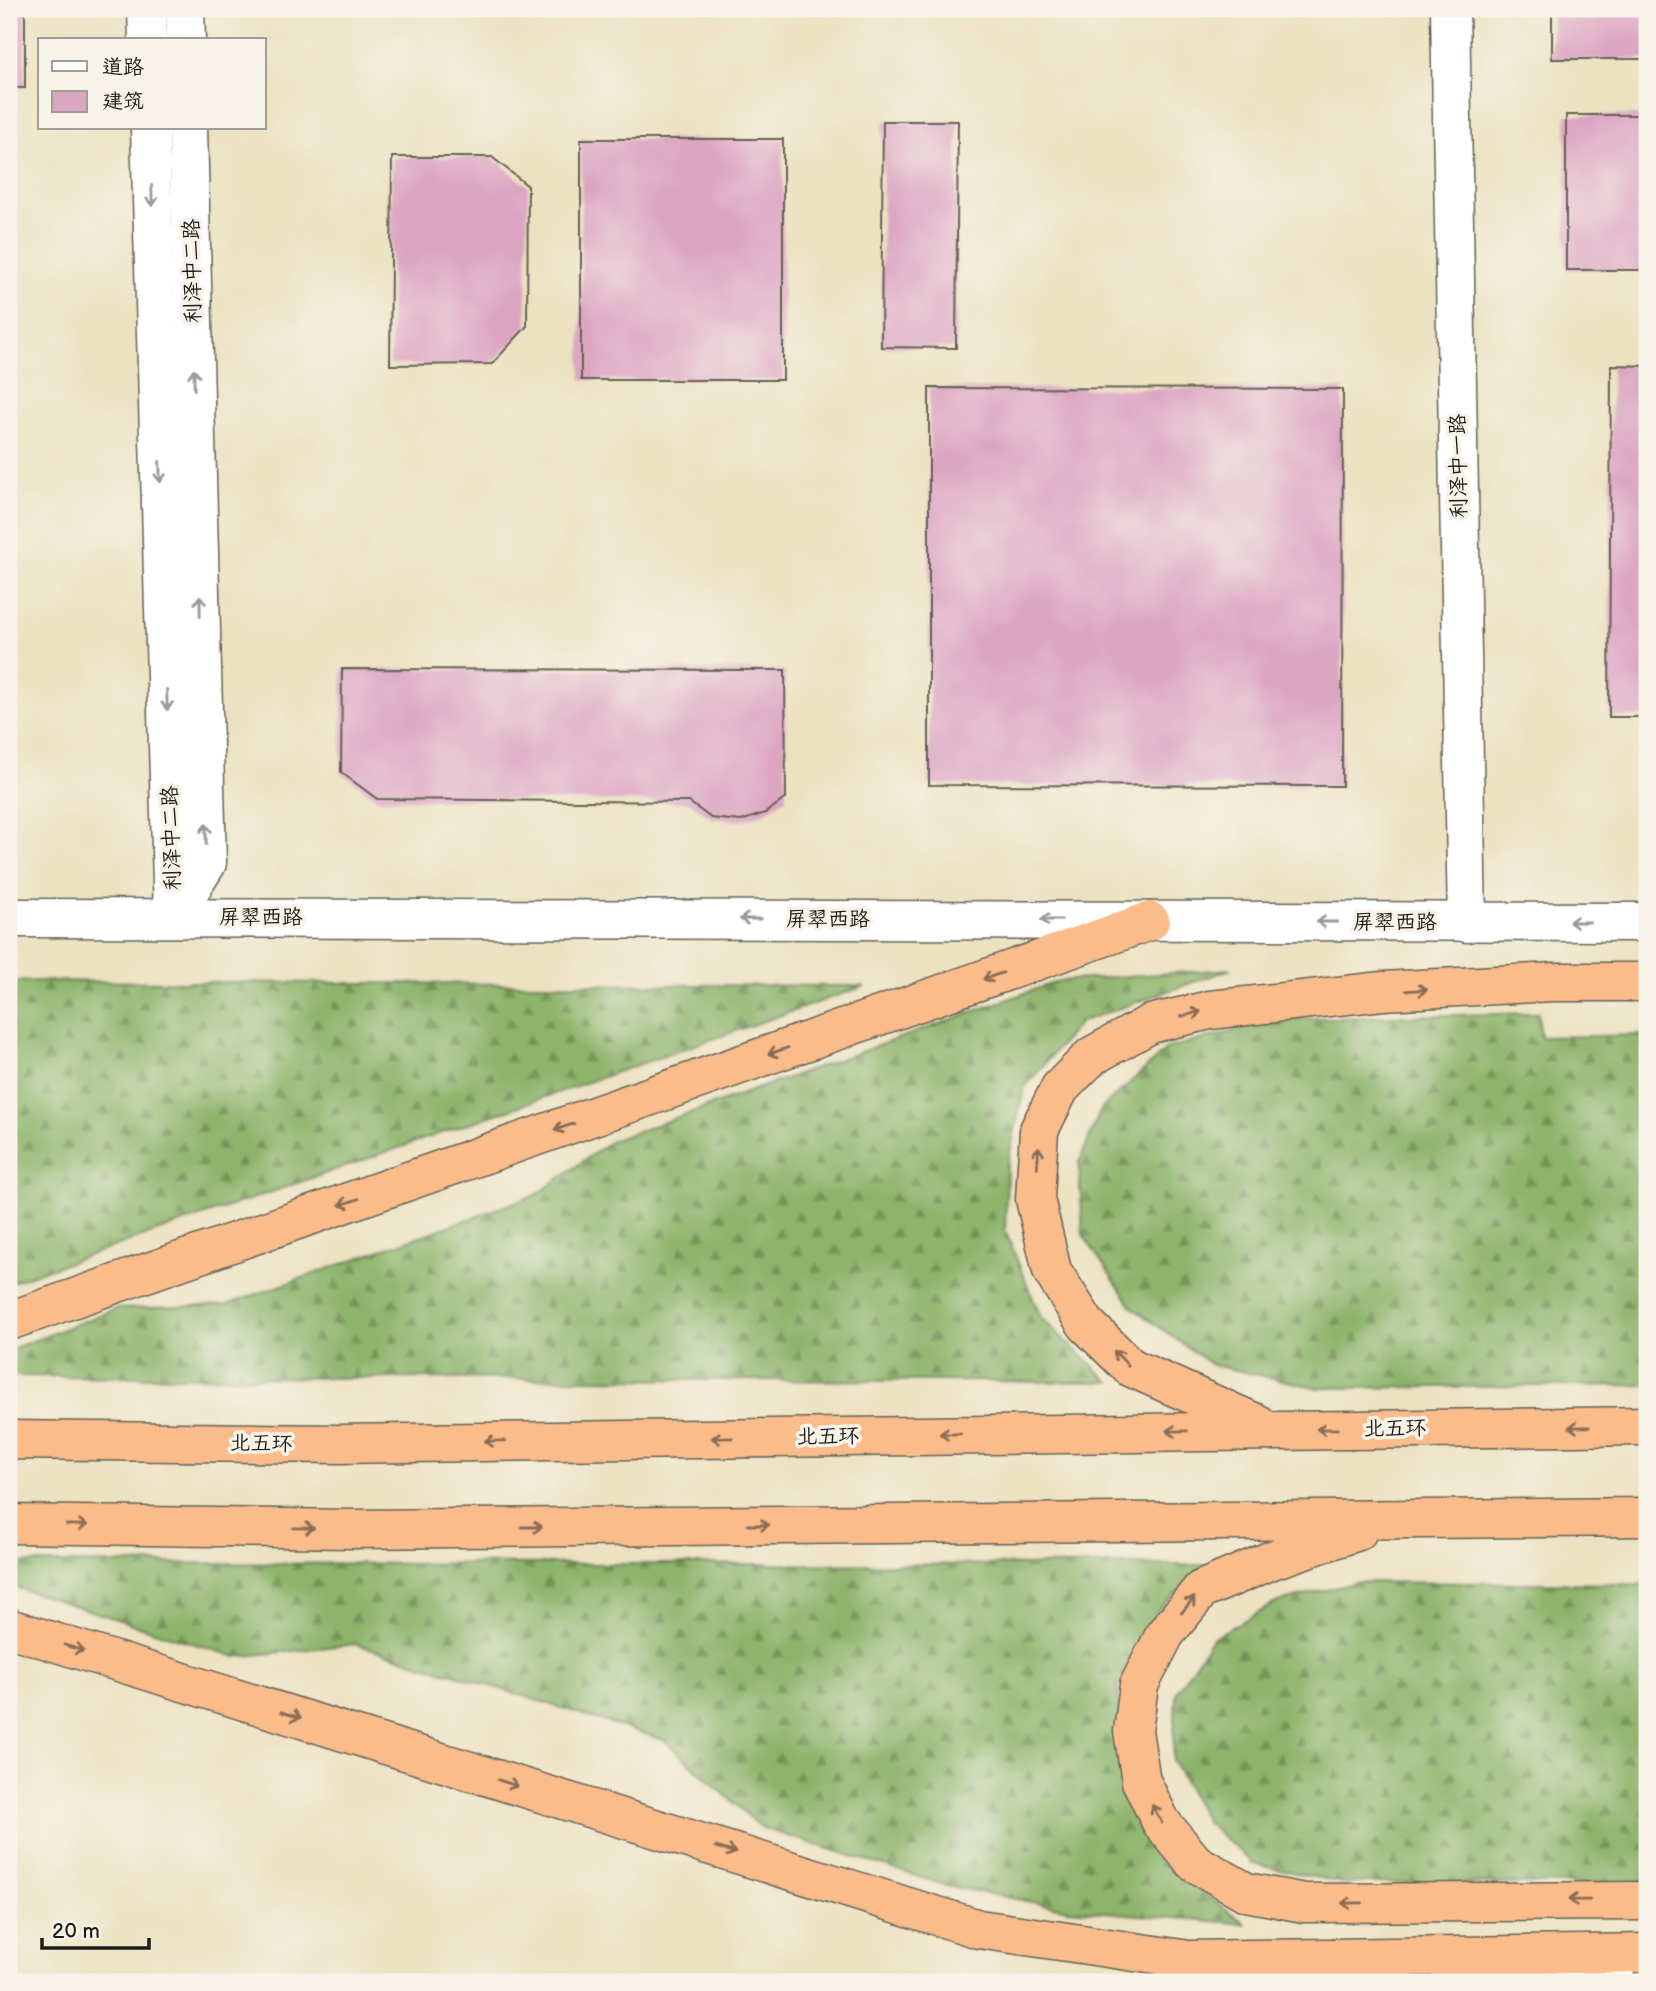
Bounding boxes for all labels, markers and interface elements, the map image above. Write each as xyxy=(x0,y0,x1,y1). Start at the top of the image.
legend xyxy=(38,38,266,130)
text: 道路 xyxy=(102,55,144,80)
text: 建筑 xyxy=(102,89,144,114)
one-way arrow xyxy=(145,184,159,207)
street label: 利泽中二路 xyxy=(179,218,206,324)
one-way arrow xyxy=(188,368,201,391)
street label: 利泽中一路 xyxy=(1445,413,1472,519)
one-way arrow xyxy=(154,461,167,484)
one-way arrow xyxy=(194,595,207,618)
one-way arrow xyxy=(160,688,173,711)
street label: 利泽中二路 xyxy=(157,785,186,891)
one-way arrow xyxy=(199,822,213,845)
street label: 屏翠西路 xyxy=(219,905,303,930)
street label: 屏翠西路 xyxy=(786,907,870,932)
street label: 屏翠西路 xyxy=(1353,910,1437,935)
one-way arrow xyxy=(738,912,761,926)
one-way arrow xyxy=(1039,913,1062,927)
one-way arrow xyxy=(1316,915,1339,929)
one-way arrow xyxy=(1568,915,1591,929)
one-way arrow xyxy=(983,971,1005,983)
one-way arrow xyxy=(1405,983,1428,996)
one-way arrow xyxy=(1179,1007,1202,1020)
one-way arrow xyxy=(768,1046,790,1058)
one-way arrow xyxy=(553,1122,575,1134)
one-way arrow xyxy=(1031,1146,1044,1169)
one-way arrow xyxy=(339,1197,361,1209)
one-way arrow xyxy=(1112,1350,1129,1367)
street label: 北五环 xyxy=(1363,1415,1427,1442)
one-way arrow xyxy=(1568,1420,1591,1434)
one-way arrow xyxy=(1316,1422,1339,1436)
street label: 北五环 xyxy=(796,1423,860,1450)
one-way arrow xyxy=(1166,1424,1189,1438)
one-way arrow xyxy=(938,1428,961,1441)
street label: 北五环 xyxy=(229,1430,293,1457)
one-way arrow xyxy=(711,1431,734,1445)
one-way arrow xyxy=(483,1435,506,1448)
one-way arrow xyxy=(65,1518,88,1532)
one-way arrow xyxy=(748,1518,771,1532)
one-way arrow xyxy=(520,1520,543,1534)
one-way arrow xyxy=(293,1521,316,1535)
one-way arrow xyxy=(1180,1597,1195,1615)
one-way arrow xyxy=(63,1642,85,1655)
one-way arrow xyxy=(280,1710,302,1723)
one-way arrow xyxy=(497,1777,519,1790)
one-way arrow xyxy=(1150,1804,1164,1825)
one-way arrow xyxy=(714,1845,736,1858)
one-way arrow xyxy=(1568,1893,1591,1907)
one-way arrow xyxy=(1340,1896,1363,1909)
scale bar xyxy=(42,1907,149,1951)
text: 20 m xyxy=(52,1919,100,1944)

